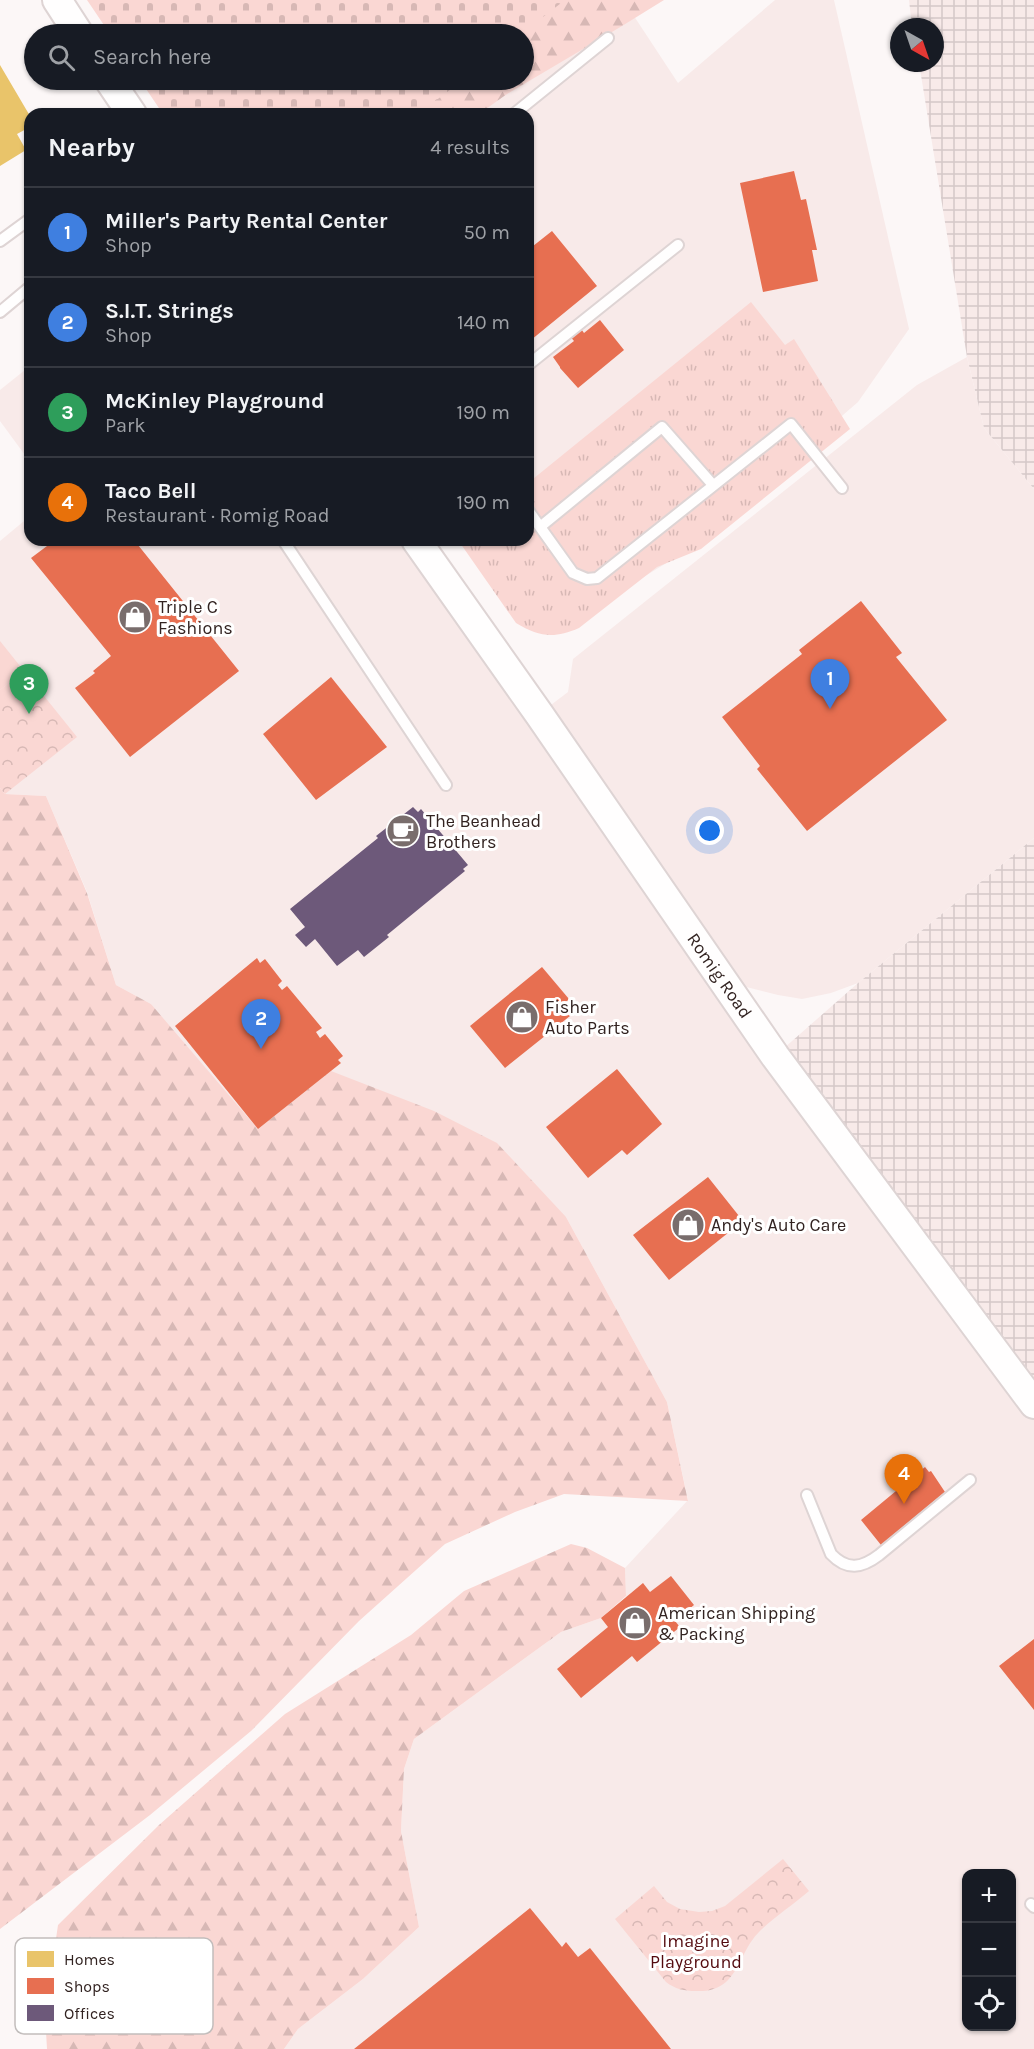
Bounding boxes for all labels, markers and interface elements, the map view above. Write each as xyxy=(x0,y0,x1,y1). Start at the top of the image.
north arrow xyxy=(890,18,944,72)
search box xyxy=(24,24,534,90)
icon: search xyxy=(45,41,78,74)
text: Search here xyxy=(93,44,211,70)
text: Nearby xyxy=(48,132,135,163)
text: 4 results xyxy=(430,136,510,159)
text: Miller's Party Rental Center xyxy=(105,208,387,234)
text: 1 xyxy=(64,221,71,244)
text: 50 m xyxy=(463,221,510,244)
text: Shop xyxy=(105,234,152,257)
text: S.I.T. Strings xyxy=(105,298,234,324)
text: 2 xyxy=(61,311,74,334)
text: 140 m xyxy=(457,311,510,334)
text: Shop xyxy=(105,324,152,347)
text: McKinley Playground xyxy=(105,388,324,414)
text: 3 xyxy=(61,401,74,424)
text: 190 m xyxy=(456,401,510,424)
text: Park xyxy=(105,414,146,437)
text: Taco Bell xyxy=(105,478,196,504)
text: 4 xyxy=(62,491,73,514)
text: 190 m xyxy=(456,491,510,514)
text: Restaurant · Romig Road xyxy=(105,504,330,527)
place label: Triple C Fashions xyxy=(158,596,233,639)
shop icon: Triple C Fashions xyxy=(117,599,153,635)
pin: 1 xyxy=(810,660,850,709)
pin: 3 xyxy=(9,664,48,714)
place label: The Beanhead Brothers xyxy=(426,810,541,853)
cafe icon: The Beanhead Brothers xyxy=(385,813,421,849)
your location xyxy=(695,816,724,845)
street label: Romig Road xyxy=(682,929,757,1023)
place label: Fisher Auto Parts xyxy=(545,996,630,1039)
shop icon: Fisher Auto Parts xyxy=(504,999,540,1035)
pin: 2 xyxy=(242,1000,280,1049)
shop icon: Andy's Auto Care xyxy=(670,1207,706,1243)
place label: Andy's Auto Care xyxy=(711,1214,846,1236)
pin: 4 xyxy=(884,1454,924,1504)
place label: American Shipping & Packing xyxy=(658,1602,815,1645)
shop icon: American Shipping & Packing xyxy=(617,1605,653,1641)
map controls xyxy=(962,1869,1016,2031)
button: + xyxy=(962,1869,1016,1923)
button: − xyxy=(962,1923,1016,1977)
park label: Imagine Playground xyxy=(650,1930,742,1973)
legend xyxy=(15,1938,213,2034)
text: Homes xyxy=(64,1950,115,1969)
text: Shops xyxy=(64,1977,110,1996)
button: locate xyxy=(962,1977,1016,2031)
text: Offices xyxy=(64,2004,115,2023)

